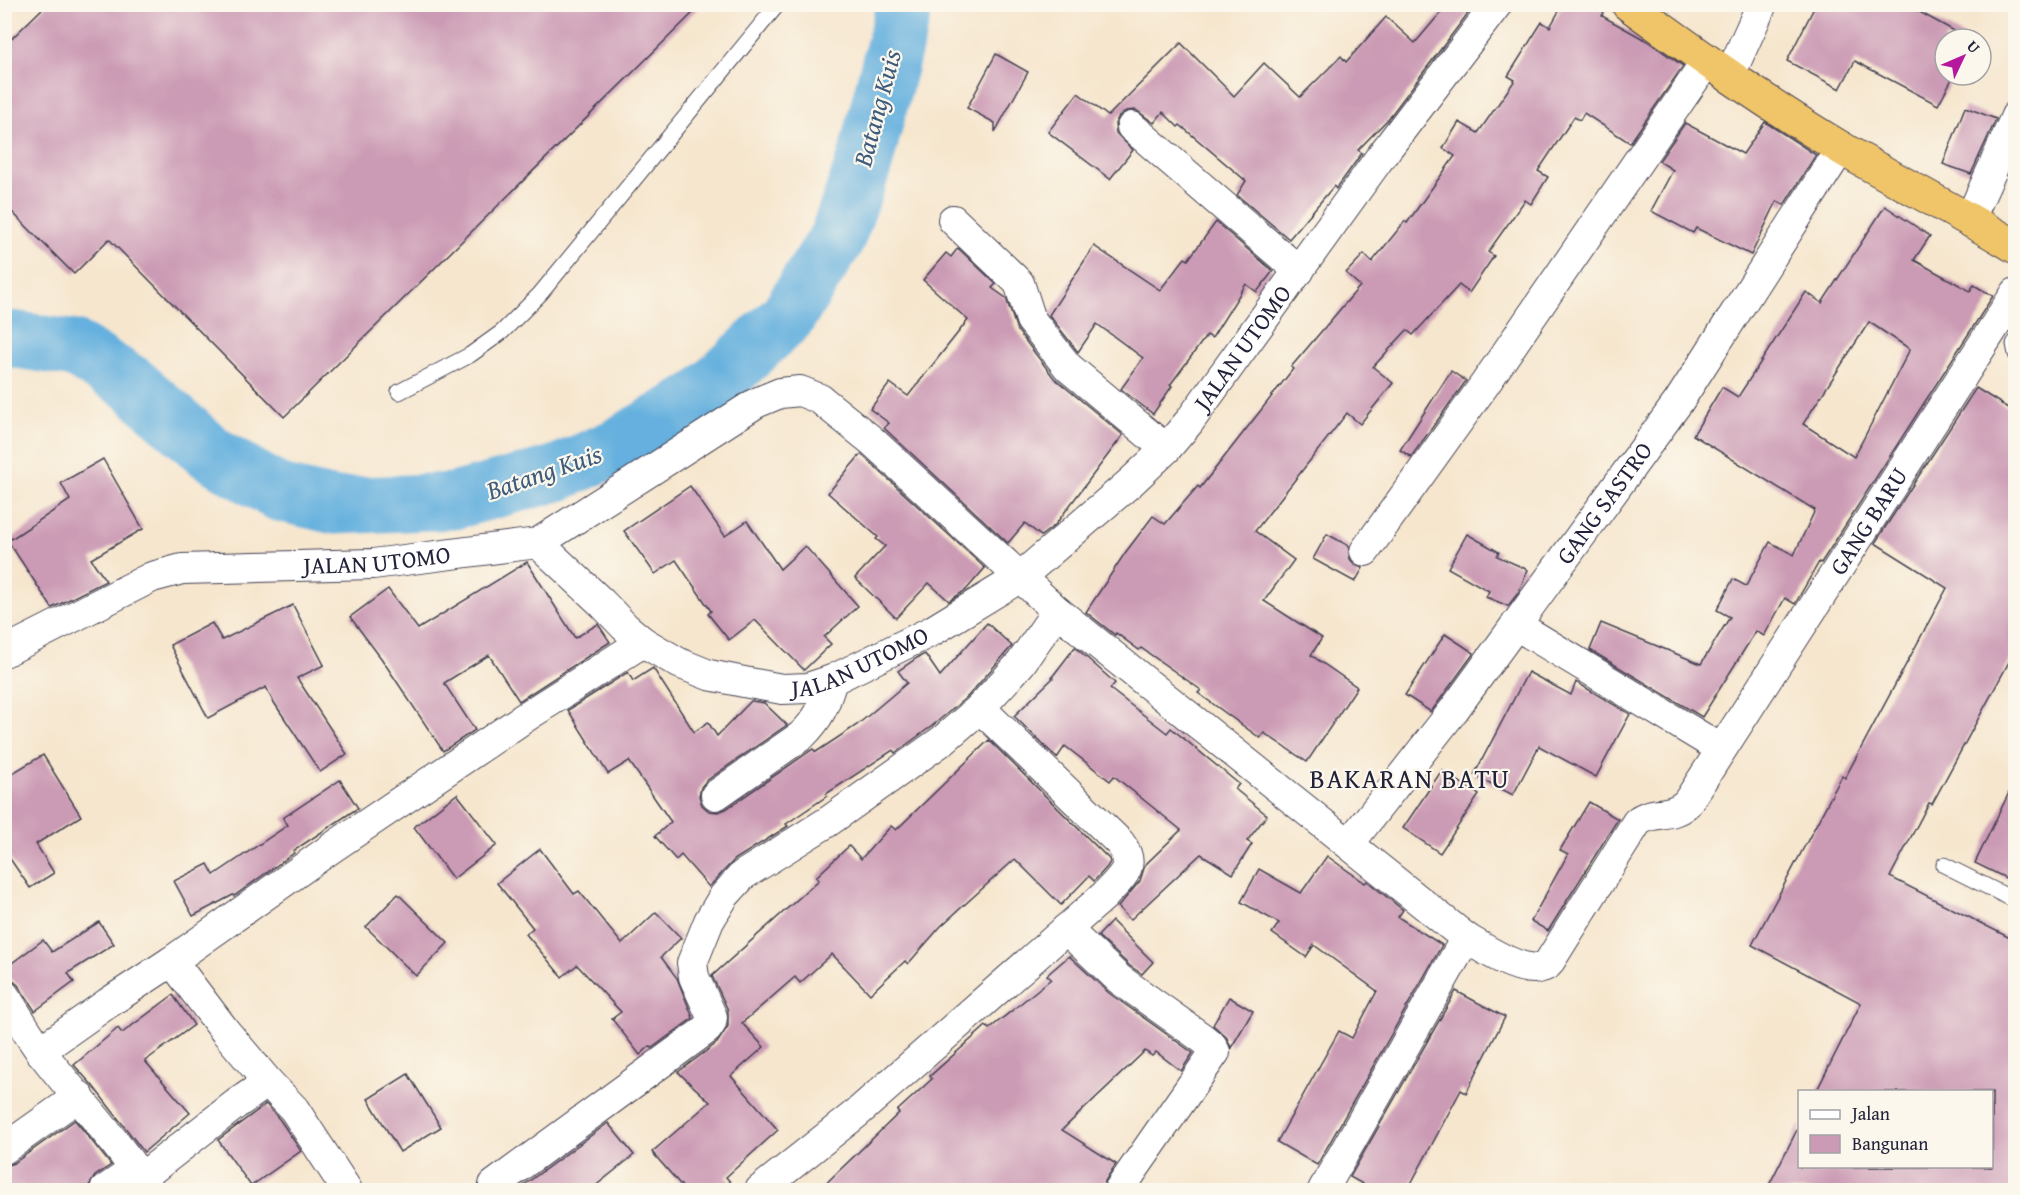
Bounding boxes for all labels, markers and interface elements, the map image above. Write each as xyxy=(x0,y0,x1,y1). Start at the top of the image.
north arrow xyxy=(1933,27,1993,87)
text: U xyxy=(1961,34,1986,59)
water label: Batang Kuis xyxy=(842,45,911,171)
street label: JALAN UTOMO xyxy=(1183,277,1300,420)
water label: Batang Kuis xyxy=(480,433,607,510)
street label: GANG SASTRO xyxy=(1548,435,1661,571)
street label: GANG BARU xyxy=(1821,460,1916,582)
street label: JALAN UTOMO xyxy=(300,536,452,583)
street label: JALAN UTOMO xyxy=(788,617,934,706)
district label: BAKARAN BATU xyxy=(1310,758,1510,798)
legend xyxy=(1798,1090,1993,1168)
text: Jalan xyxy=(1850,1100,1890,1127)
text: Bangunan xyxy=(1852,1130,1928,1157)

